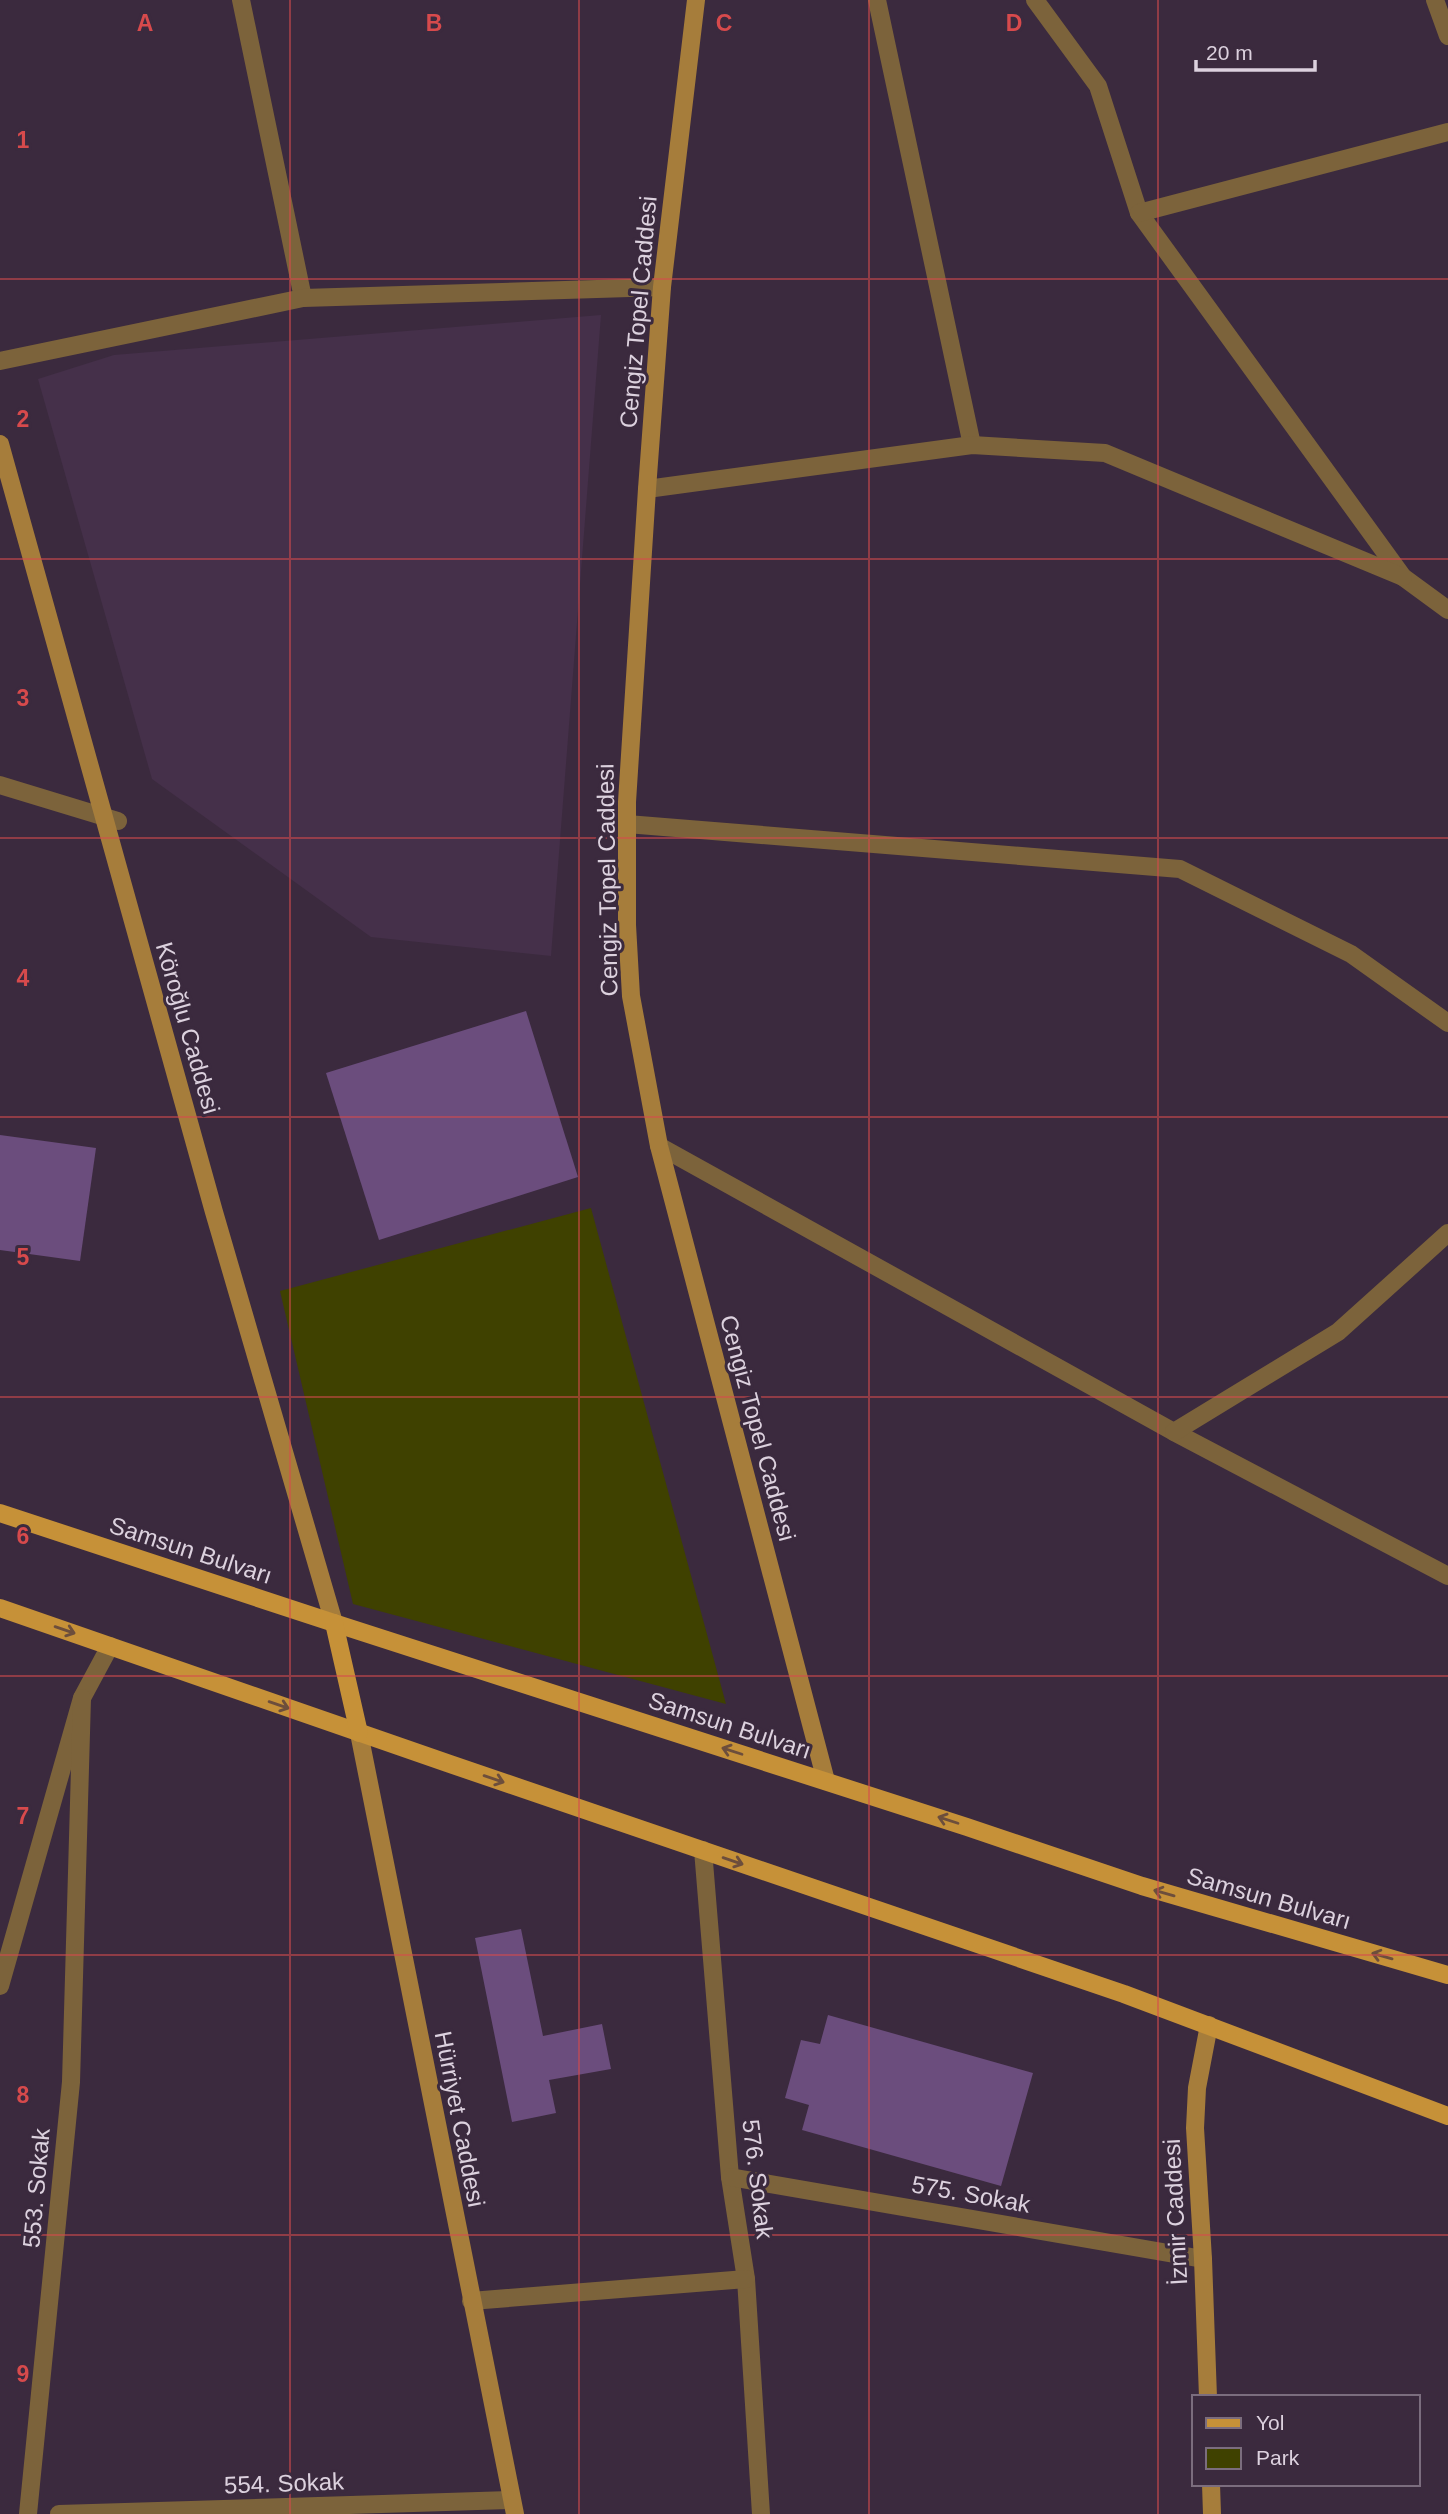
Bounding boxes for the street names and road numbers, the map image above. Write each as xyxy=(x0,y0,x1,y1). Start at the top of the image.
street label: Cengiz Topel Caddesi xyxy=(614,195,662,429)
street label: Cengiz Topel Caddesi xyxy=(591,763,623,997)
street label: Köroğlu Caddesi xyxy=(151,939,225,1117)
street label: Cengiz Topel Caddesi xyxy=(715,1312,801,1544)
street label: Samsun Bulvarı xyxy=(106,1511,276,1589)
street label: Samsun Bulvarı xyxy=(645,1686,815,1764)
street label: Samsun Bulvarı xyxy=(1184,1862,1354,1934)
street label: Hürriyet Caddesi xyxy=(430,2029,490,2209)
street label: 576. Sokak xyxy=(737,2118,779,2241)
street label: 553. Sokak xyxy=(17,2126,55,2249)
street label: İzmir Caddesi xyxy=(1158,2138,1192,2286)
street label: 575. Sokak xyxy=(910,2170,1033,2218)
street label: 554. Sokak xyxy=(224,2467,345,2499)

